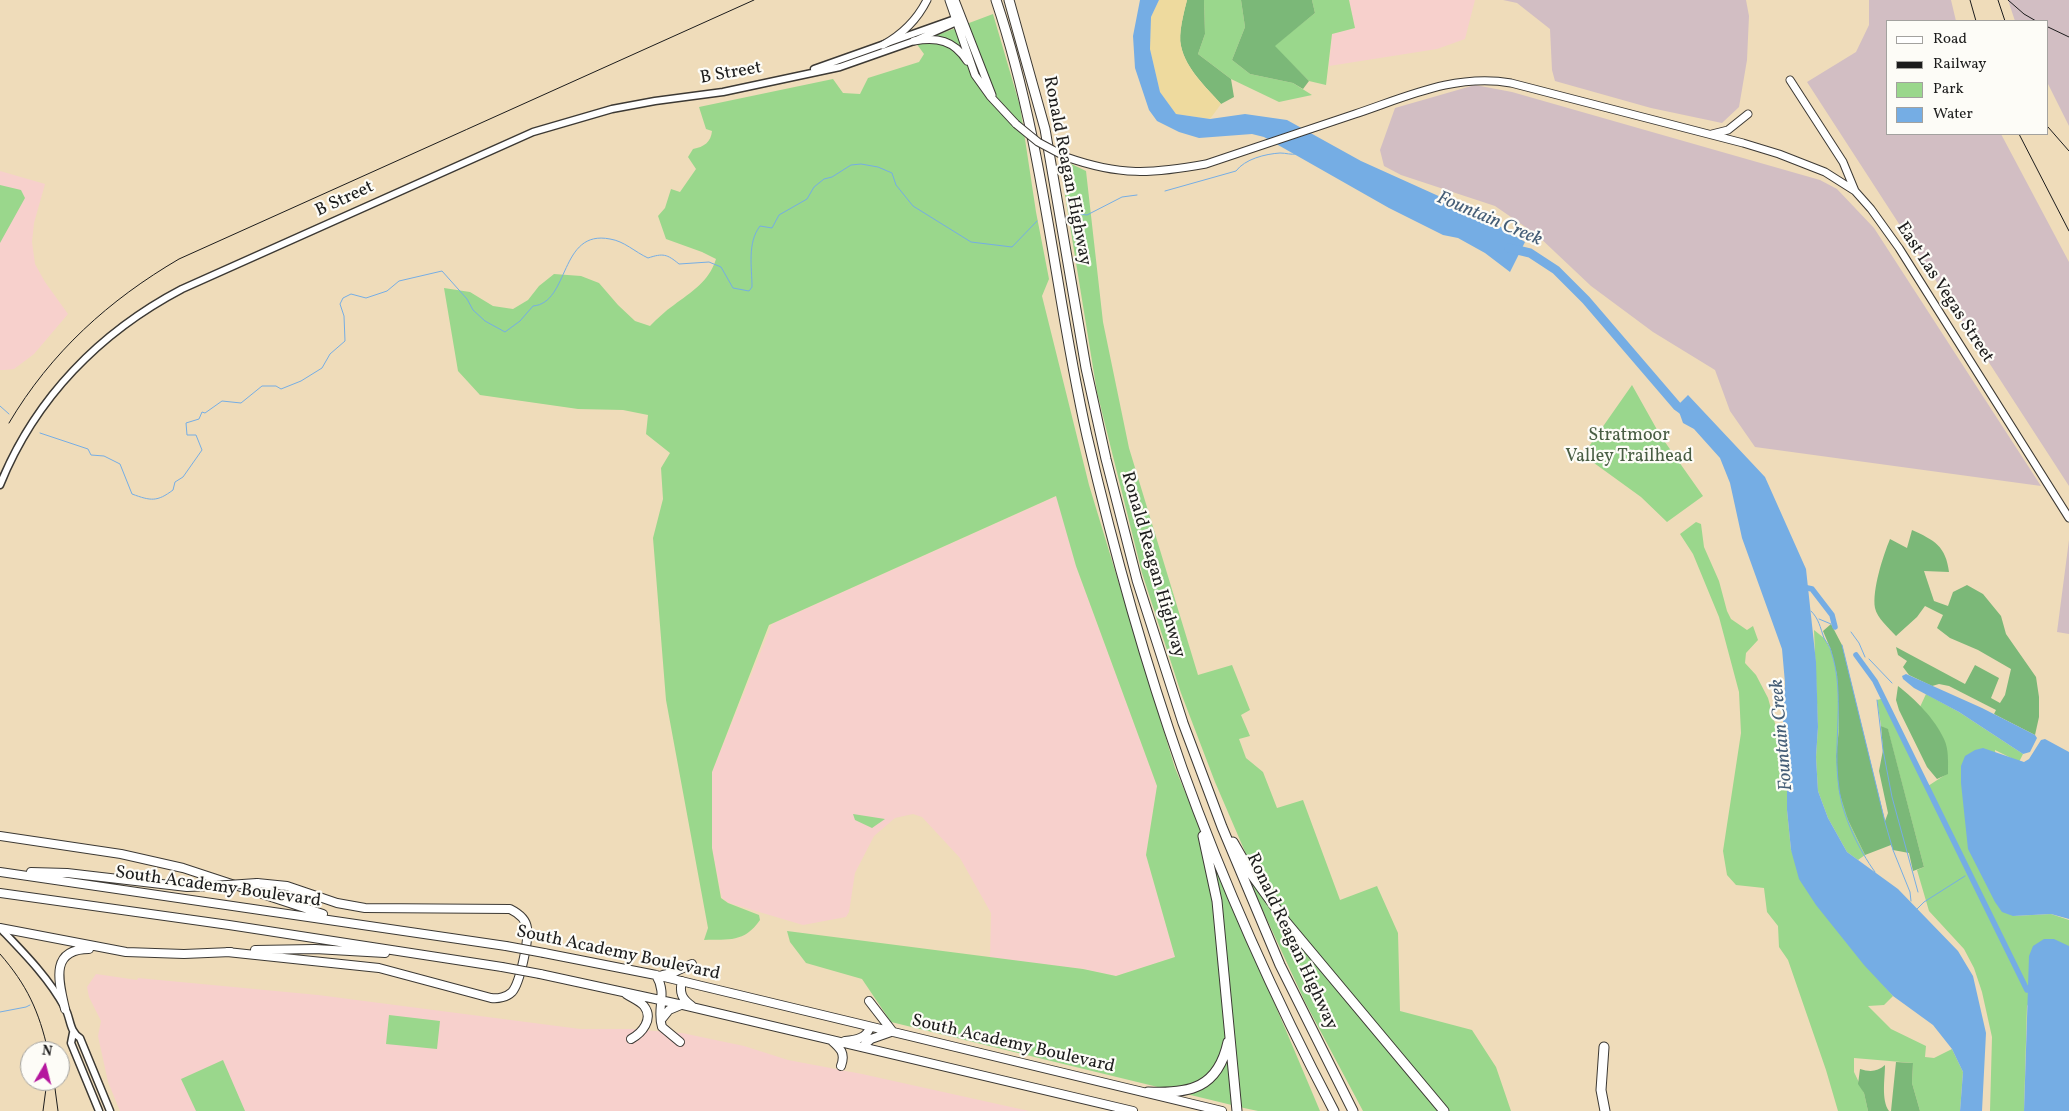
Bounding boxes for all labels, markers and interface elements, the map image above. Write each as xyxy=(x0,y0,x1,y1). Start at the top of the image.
legend xyxy=(1886,20,2049,135)
text: Road xyxy=(1933,29,1967,50)
text: Railway xyxy=(1933,54,1986,75)
street label: B Street xyxy=(699,58,763,90)
street label: Ronald Reagan Highway xyxy=(1037,74,1095,268)
text: Park xyxy=(1933,79,1964,100)
text: Water xyxy=(1933,104,1973,125)
street label: B Street xyxy=(312,177,378,223)
water label: Fountain Creek xyxy=(1433,188,1545,252)
street label: East Las Vegas Street xyxy=(1890,219,1998,367)
park label: Stratmoor Valley Trailhead xyxy=(1565,426,1693,468)
street label: Ronald Reagan Highway xyxy=(1115,469,1189,661)
water label: Fountain Creek xyxy=(1767,678,1799,792)
street label: Ronald Reagan Highway xyxy=(1241,850,1341,1034)
street label: South Academy Boulevard xyxy=(114,863,322,913)
street label: South Academy Boulevard xyxy=(514,922,722,986)
street label: South Academy Boulevard xyxy=(909,1011,1117,1079)
north arrow xyxy=(20,1041,70,1091)
text: N xyxy=(41,1042,53,1062)

